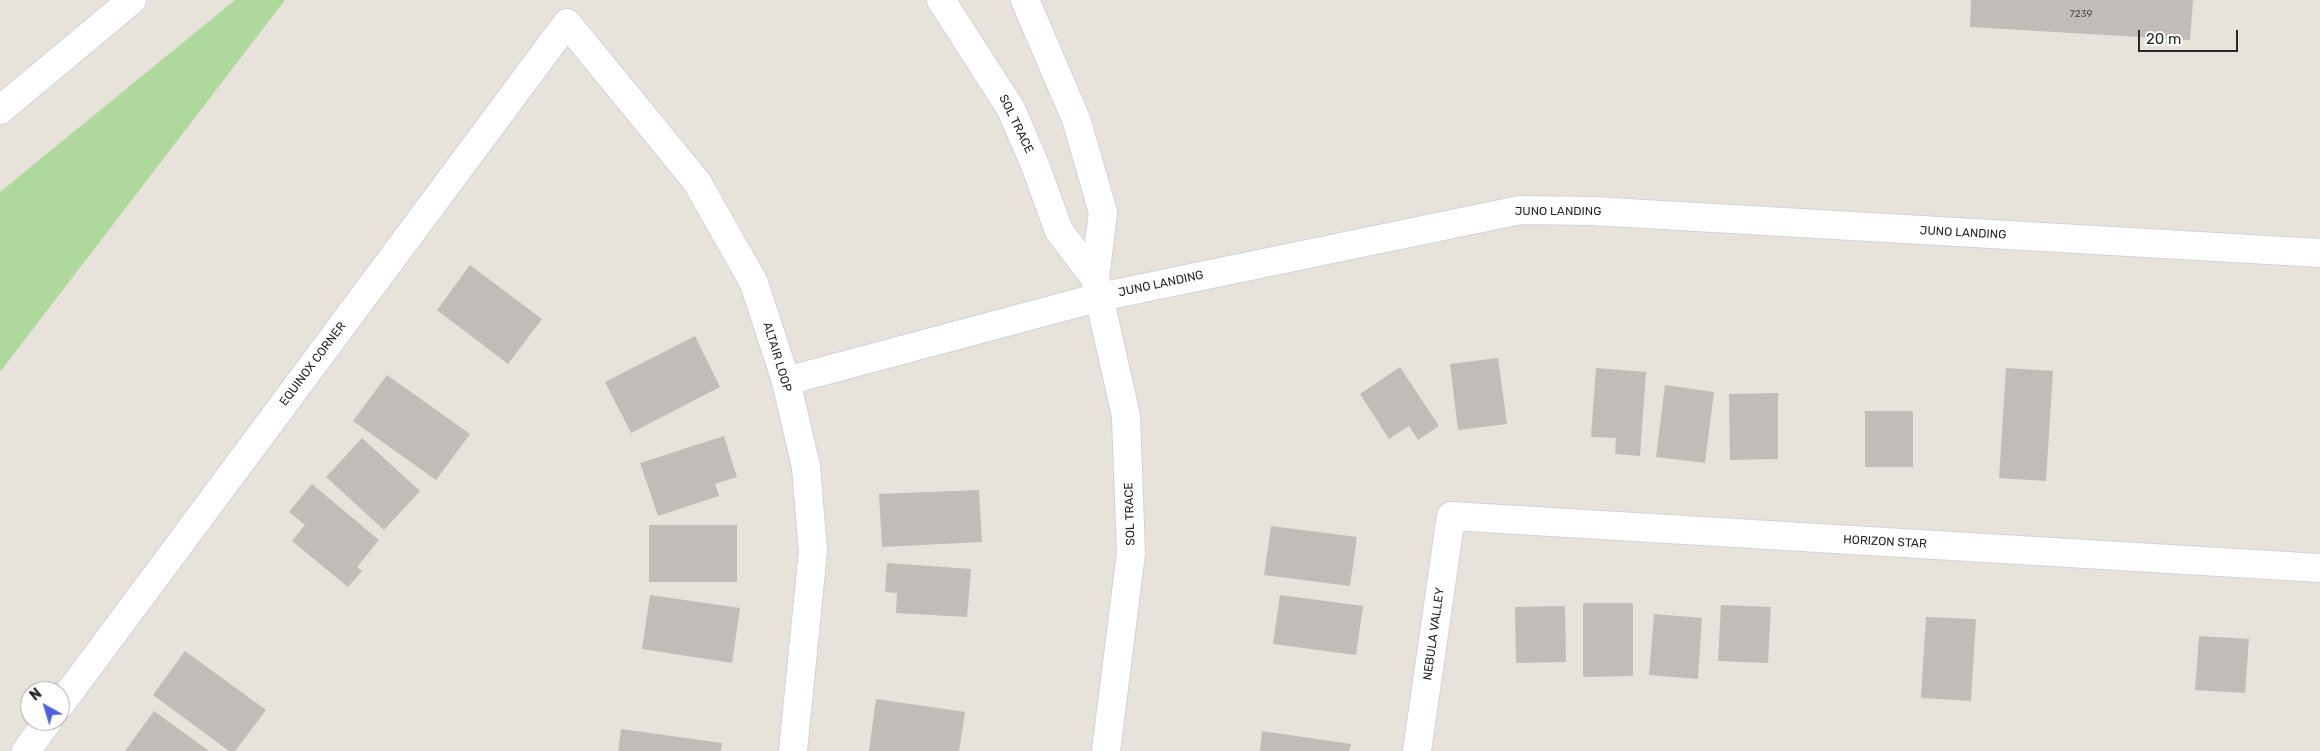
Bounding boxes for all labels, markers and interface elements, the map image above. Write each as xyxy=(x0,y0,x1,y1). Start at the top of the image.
house number: 7239 xyxy=(2070,8,2092,20)
scale bar xyxy=(2140,20,2240,52)
text: 20 m xyxy=(2146,30,2181,48)
street label: SOL TRACE xyxy=(996,92,1036,156)
street label: JUNO LANDING xyxy=(1515,205,1601,219)
street label: JUNO LANDING xyxy=(1919,224,2007,242)
street label: JUNO LANDING xyxy=(1117,268,1205,300)
street label: EQUINOX CORNER xyxy=(277,319,349,409)
street label: ALTAIR LOOP xyxy=(760,320,794,394)
street label: SOL TRACE xyxy=(1122,482,1138,546)
street label: HORIZON STAR xyxy=(1843,533,1927,551)
street label: NEBULA VALLEY xyxy=(1420,587,1448,681)
north arrow xyxy=(20,681,70,731)
text: N xyxy=(27,685,45,705)

